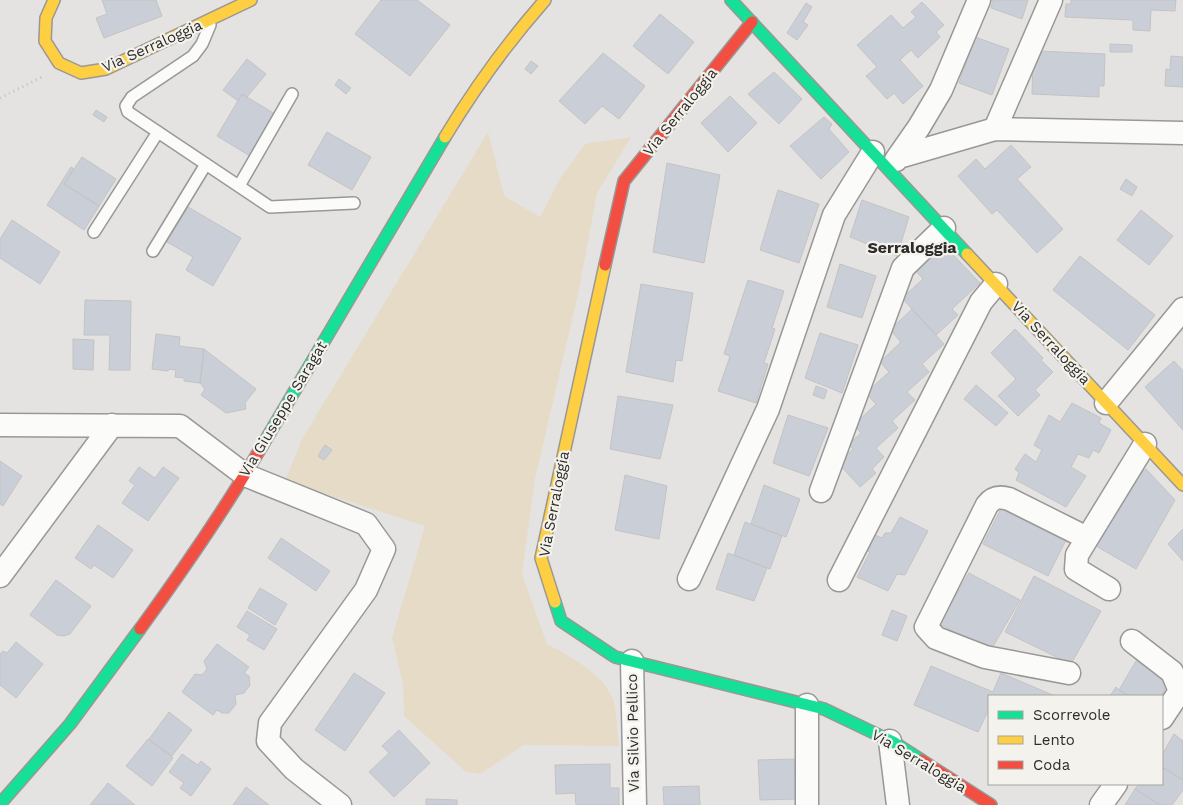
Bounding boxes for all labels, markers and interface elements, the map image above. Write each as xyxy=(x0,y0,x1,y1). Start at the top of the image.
street label: Via Serraloggia xyxy=(99,16,205,76)
street label: Via Serraloggia xyxy=(639,64,721,160)
district label: Serraloggia xyxy=(867,238,957,257)
street label: Via Serraloggia xyxy=(1008,297,1095,389)
street label: Via Giuseppe Saragat xyxy=(235,337,331,480)
street label: Via Serraloggia xyxy=(535,449,573,559)
street label: Via Silvio Pellico xyxy=(623,673,643,793)
legend xyxy=(988,695,1163,785)
text: Scorrevole xyxy=(1033,706,1111,724)
street label: Via Serraloggia xyxy=(868,726,970,797)
text: Lento xyxy=(1033,731,1075,749)
text: Coda xyxy=(1033,756,1071,774)

